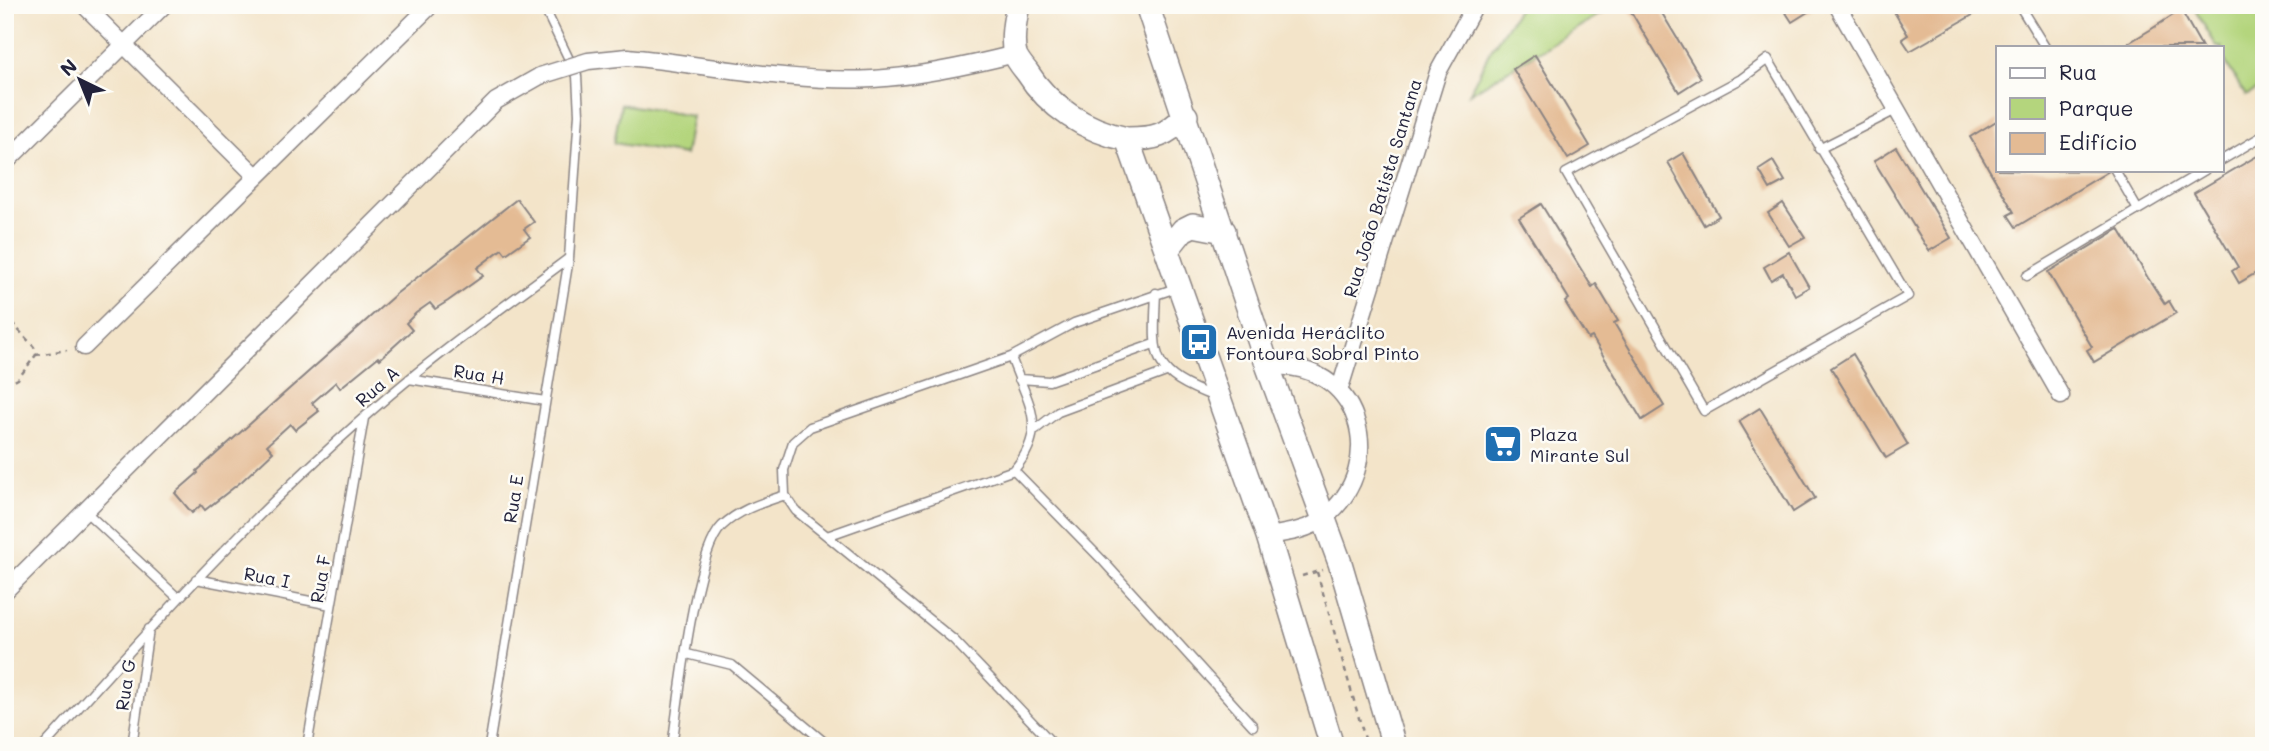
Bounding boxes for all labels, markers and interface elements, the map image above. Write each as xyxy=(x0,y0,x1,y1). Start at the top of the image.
north arrow xyxy=(46,46,116,116)
legend xyxy=(1996,46,2224,172)
text: N xyxy=(54,53,82,81)
text: Rua xyxy=(2059,58,2097,85)
street label: Rua João Batista Santana xyxy=(1337,76,1427,300)
text: Parque xyxy=(2059,94,2133,121)
text: Edifício xyxy=(2059,128,2137,155)
place label: Avenida Heráclito Fontoura Sobral Pinto xyxy=(1226,320,1419,365)
bus stop icon: Avenida Heráclito Fontoura Sobral Pinto xyxy=(1178,321,1220,363)
street label: Rua H xyxy=(452,358,506,390)
street label: Rua A xyxy=(350,360,404,412)
place label: Plaza Mirante Sul xyxy=(1530,422,1629,467)
supermarket icon: Plaza Mirante Sul xyxy=(1482,423,1524,465)
street label: Rua E xyxy=(497,473,529,525)
street label: Rua F xyxy=(304,553,336,605)
street label: Rua I xyxy=(242,561,292,593)
street label: Rua G xyxy=(110,658,140,712)

